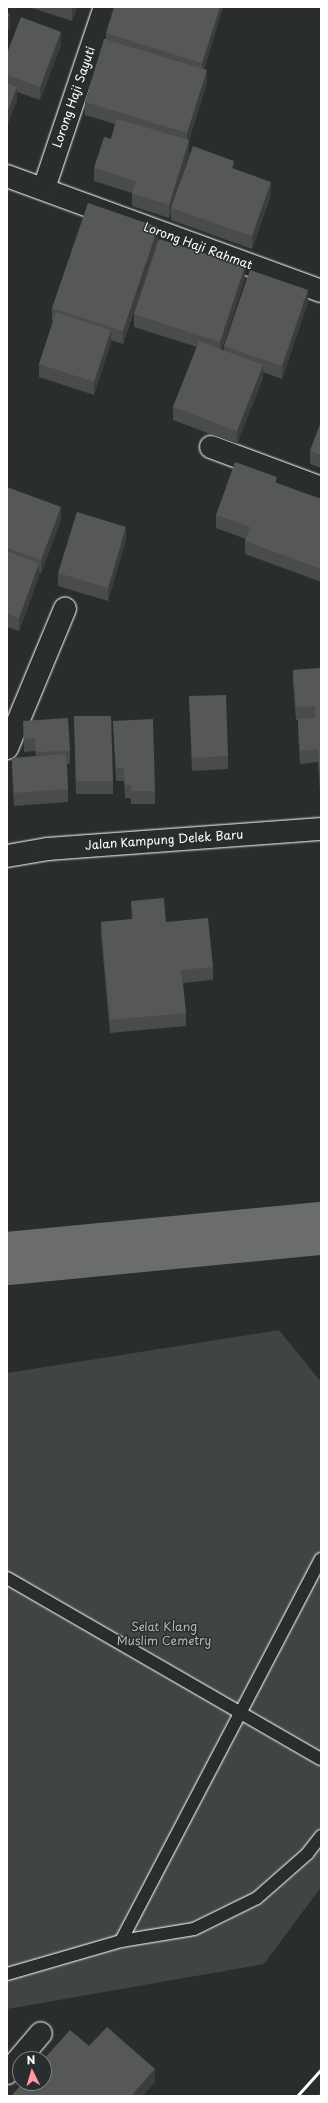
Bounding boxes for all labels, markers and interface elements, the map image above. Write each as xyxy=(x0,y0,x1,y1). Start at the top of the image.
street label: Lorong Haji Sayuti xyxy=(50,44,98,150)
street label: Lorong Haji Rahmat xyxy=(141,220,255,272)
street label: Jalan Kampung Delek Baru xyxy=(83,827,245,853)
park label: Selat Klang Muslim Cemetry xyxy=(117,1620,211,1648)
north arrow xyxy=(12,2051,52,2091)
text: N xyxy=(26,2051,36,2068)

